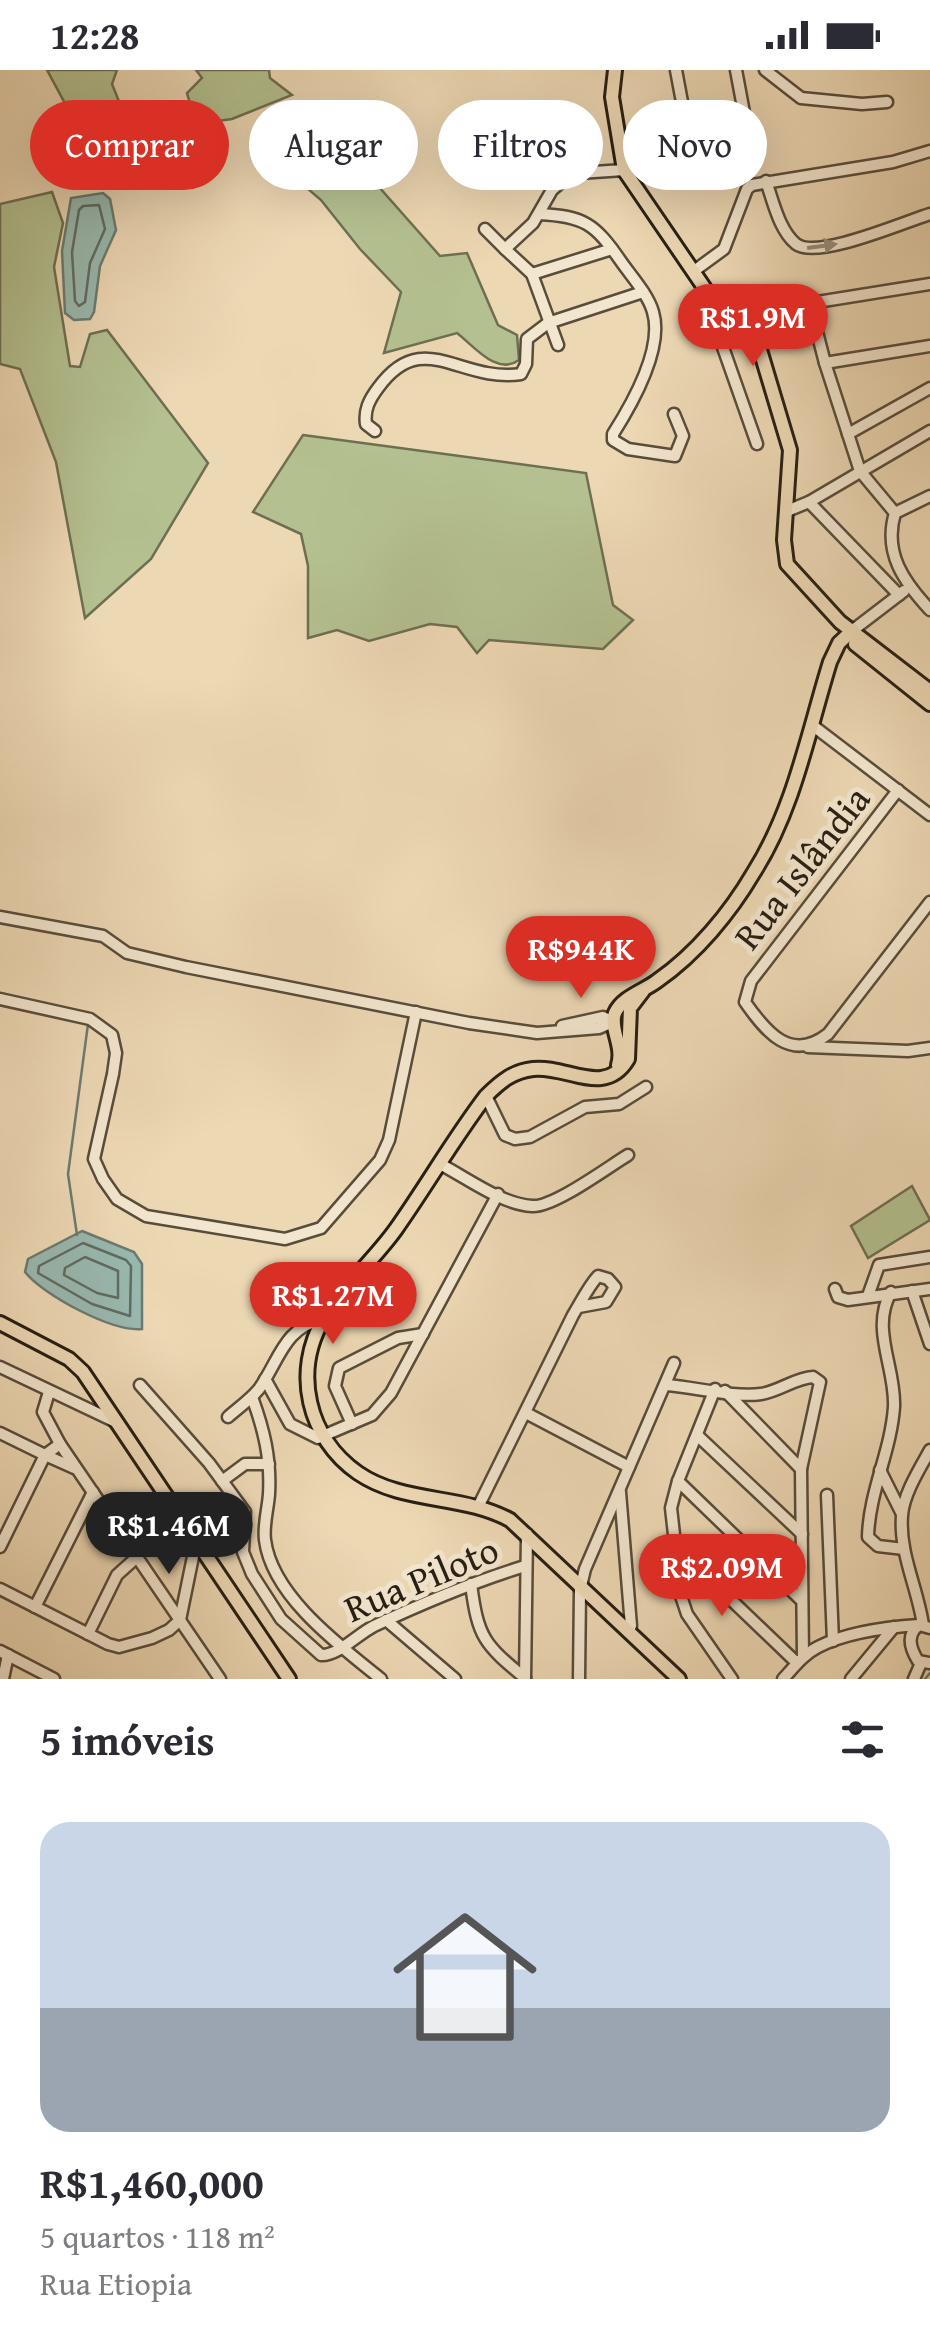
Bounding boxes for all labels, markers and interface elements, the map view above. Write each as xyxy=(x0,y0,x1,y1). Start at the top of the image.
text: 12:28 xyxy=(50,7,140,63)
chip: Comprar xyxy=(30,100,229,190)
chip: Alugar xyxy=(249,100,418,190)
chip: Filtros xyxy=(438,100,603,190)
chip: Novo xyxy=(623,100,767,190)
one-way arrow xyxy=(807,238,838,254)
pin: R$1.9M xyxy=(672,284,834,369)
text: R$1.9M xyxy=(700,293,806,340)
street label: Rua Islândia xyxy=(719,773,883,961)
pin: R$944K xyxy=(500,916,662,1001)
text: R$944K xyxy=(528,925,634,972)
pin: R$1.27M xyxy=(241,1262,425,1347)
text: R$1.27M xyxy=(272,1271,394,1318)
pin: R$1.46M xyxy=(77,1492,261,1577)
text: R$1.46M xyxy=(108,1501,230,1548)
street label: Rua Piloto xyxy=(335,1520,507,1636)
pin: R$2.09M xyxy=(630,1534,814,1619)
text: R$2.09M xyxy=(661,1543,783,1590)
text: 5 imóveis xyxy=(40,1709,215,1770)
icon: filters xyxy=(835,1712,890,1767)
icon: home xyxy=(375,1887,555,2067)
text: R$1,460,000 xyxy=(40,2152,264,2213)
text: 5 quartos · 118 m² xyxy=(40,2213,275,2260)
text: Rua Etiopia xyxy=(40,2260,192,2307)

